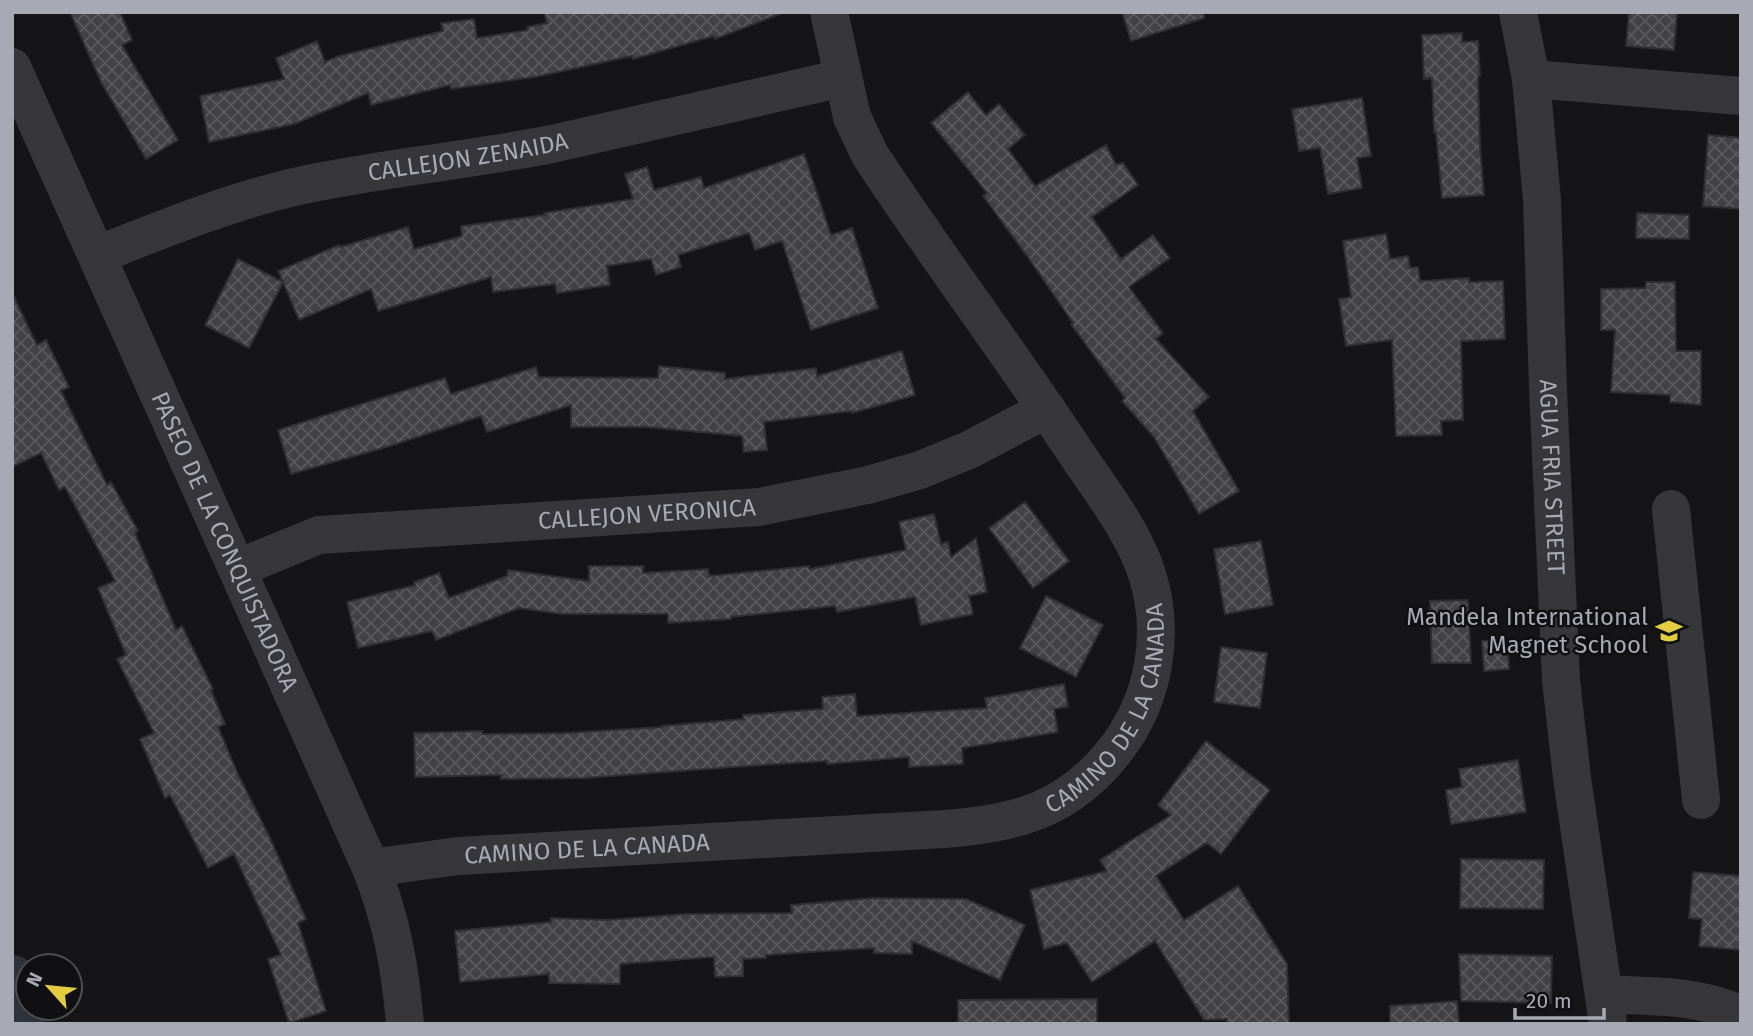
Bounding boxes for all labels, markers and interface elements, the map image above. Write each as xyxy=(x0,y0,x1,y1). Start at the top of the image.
street label: CALLEJON ZENAIDA xyxy=(366,127,571,187)
street label: AGUA FRIA STREET xyxy=(1534,379,1570,576)
street label: PASEO DE LA CONQUISTADORA xyxy=(145,387,304,696)
street label: CALLEJON VERONICA xyxy=(537,493,757,535)
street label: CAMINO DE LA CANADA xyxy=(1040,602,1170,819)
place label: Mandela International Magnet School xyxy=(1406,603,1648,659)
school or university icon: Mandela International Magnet School xyxy=(1654,616,1684,646)
street label: CAMINO DE LA CANADA xyxy=(464,828,711,870)
north arrow xyxy=(14,952,84,1022)
text: N xyxy=(21,969,47,990)
scale bar xyxy=(1515,976,1604,1020)
text: 20 m xyxy=(1526,988,1572,1014)

